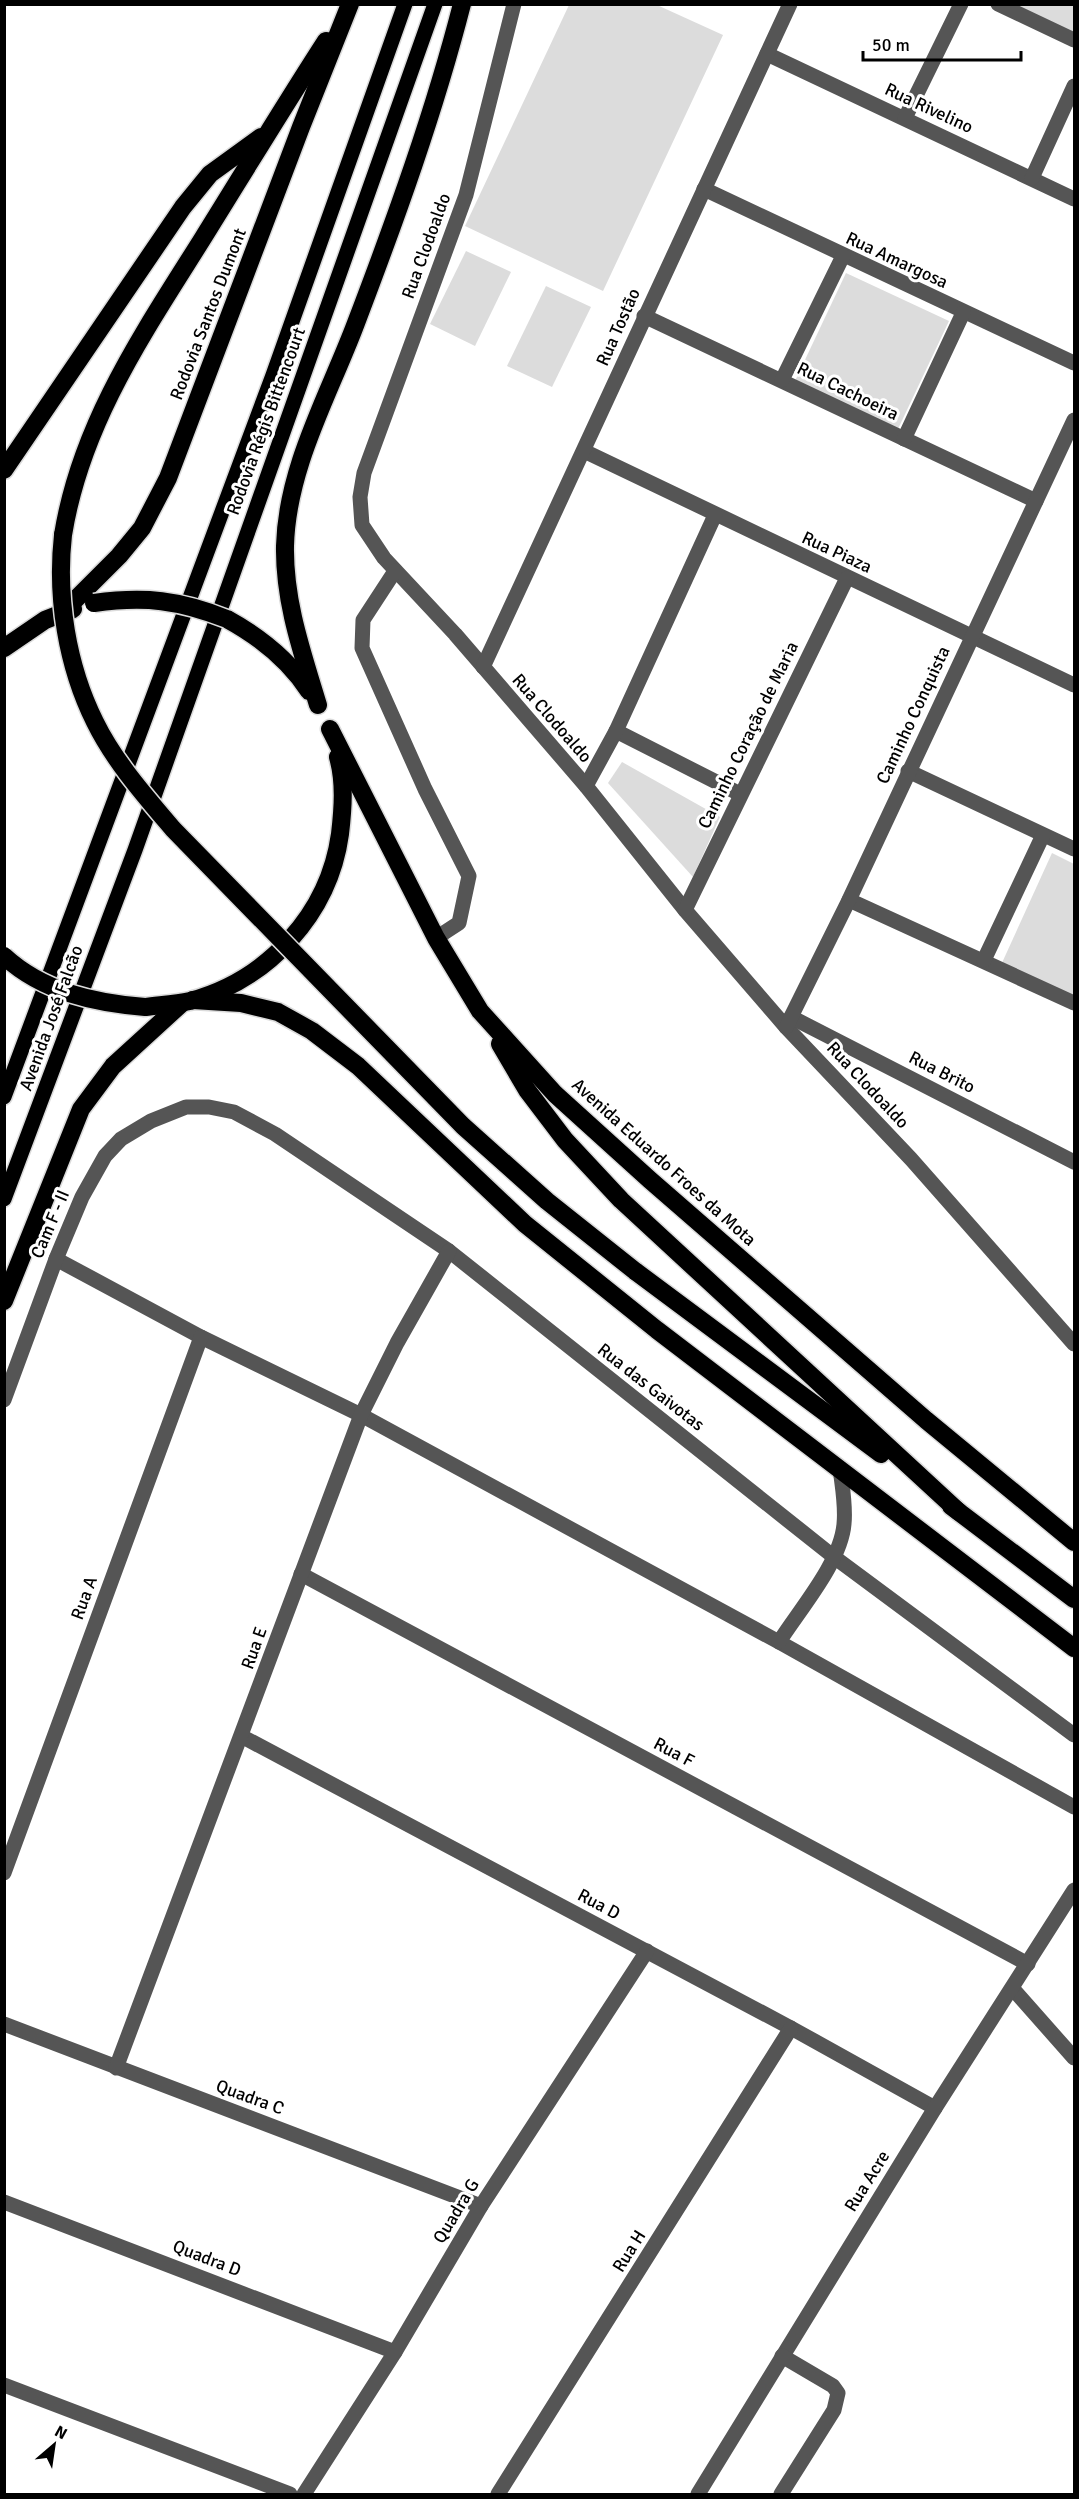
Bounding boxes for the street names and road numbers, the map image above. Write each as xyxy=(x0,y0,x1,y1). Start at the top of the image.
street label: Rua Rivelino xyxy=(881,78,977,138)
street label: Rua Clodoaldo xyxy=(397,190,455,302)
street label: Rodovia Santos Dumont xyxy=(165,225,251,403)
street label: Rua Amargosa xyxy=(842,227,952,293)
street label: Rua Tostão xyxy=(591,285,645,369)
street label: Rodovia Régis Bittencourt xyxy=(222,324,310,518)
street label: Rua Cachoeira xyxy=(794,357,902,425)
street label: Rua Piaza xyxy=(798,526,876,578)
street label: Caminho Coração de Maria xyxy=(693,638,803,832)
street label: Caminho Conquista xyxy=(871,643,955,787)
street label: Rua Clodoaldo xyxy=(507,669,597,767)
street label: Avenida José Falcão xyxy=(14,942,88,1094)
street label: Rua Clodoaldo xyxy=(822,1037,914,1133)
street label: Rua Brito xyxy=(905,1046,979,1098)
street label: Avenida Eduardo Froes da Mota xyxy=(567,1074,761,1250)
street label: Cam F - II xyxy=(26,1186,74,1262)
street label: Rua das Gaivotas xyxy=(593,1338,709,1436)
street label: Rua A xyxy=(66,1573,102,1623)
street label: Rua E xyxy=(236,1624,272,1672)
street label: Rua F xyxy=(650,1732,698,1772)
street label: Rua D xyxy=(574,1884,624,1924)
street label: Quadra C xyxy=(213,2075,287,2119)
street label: Rua Acre xyxy=(840,2146,894,2216)
street label: Quadra G xyxy=(428,2175,484,2247)
street label: Rua H xyxy=(608,2226,650,2276)
street label: Quadra D xyxy=(170,2235,244,2281)

